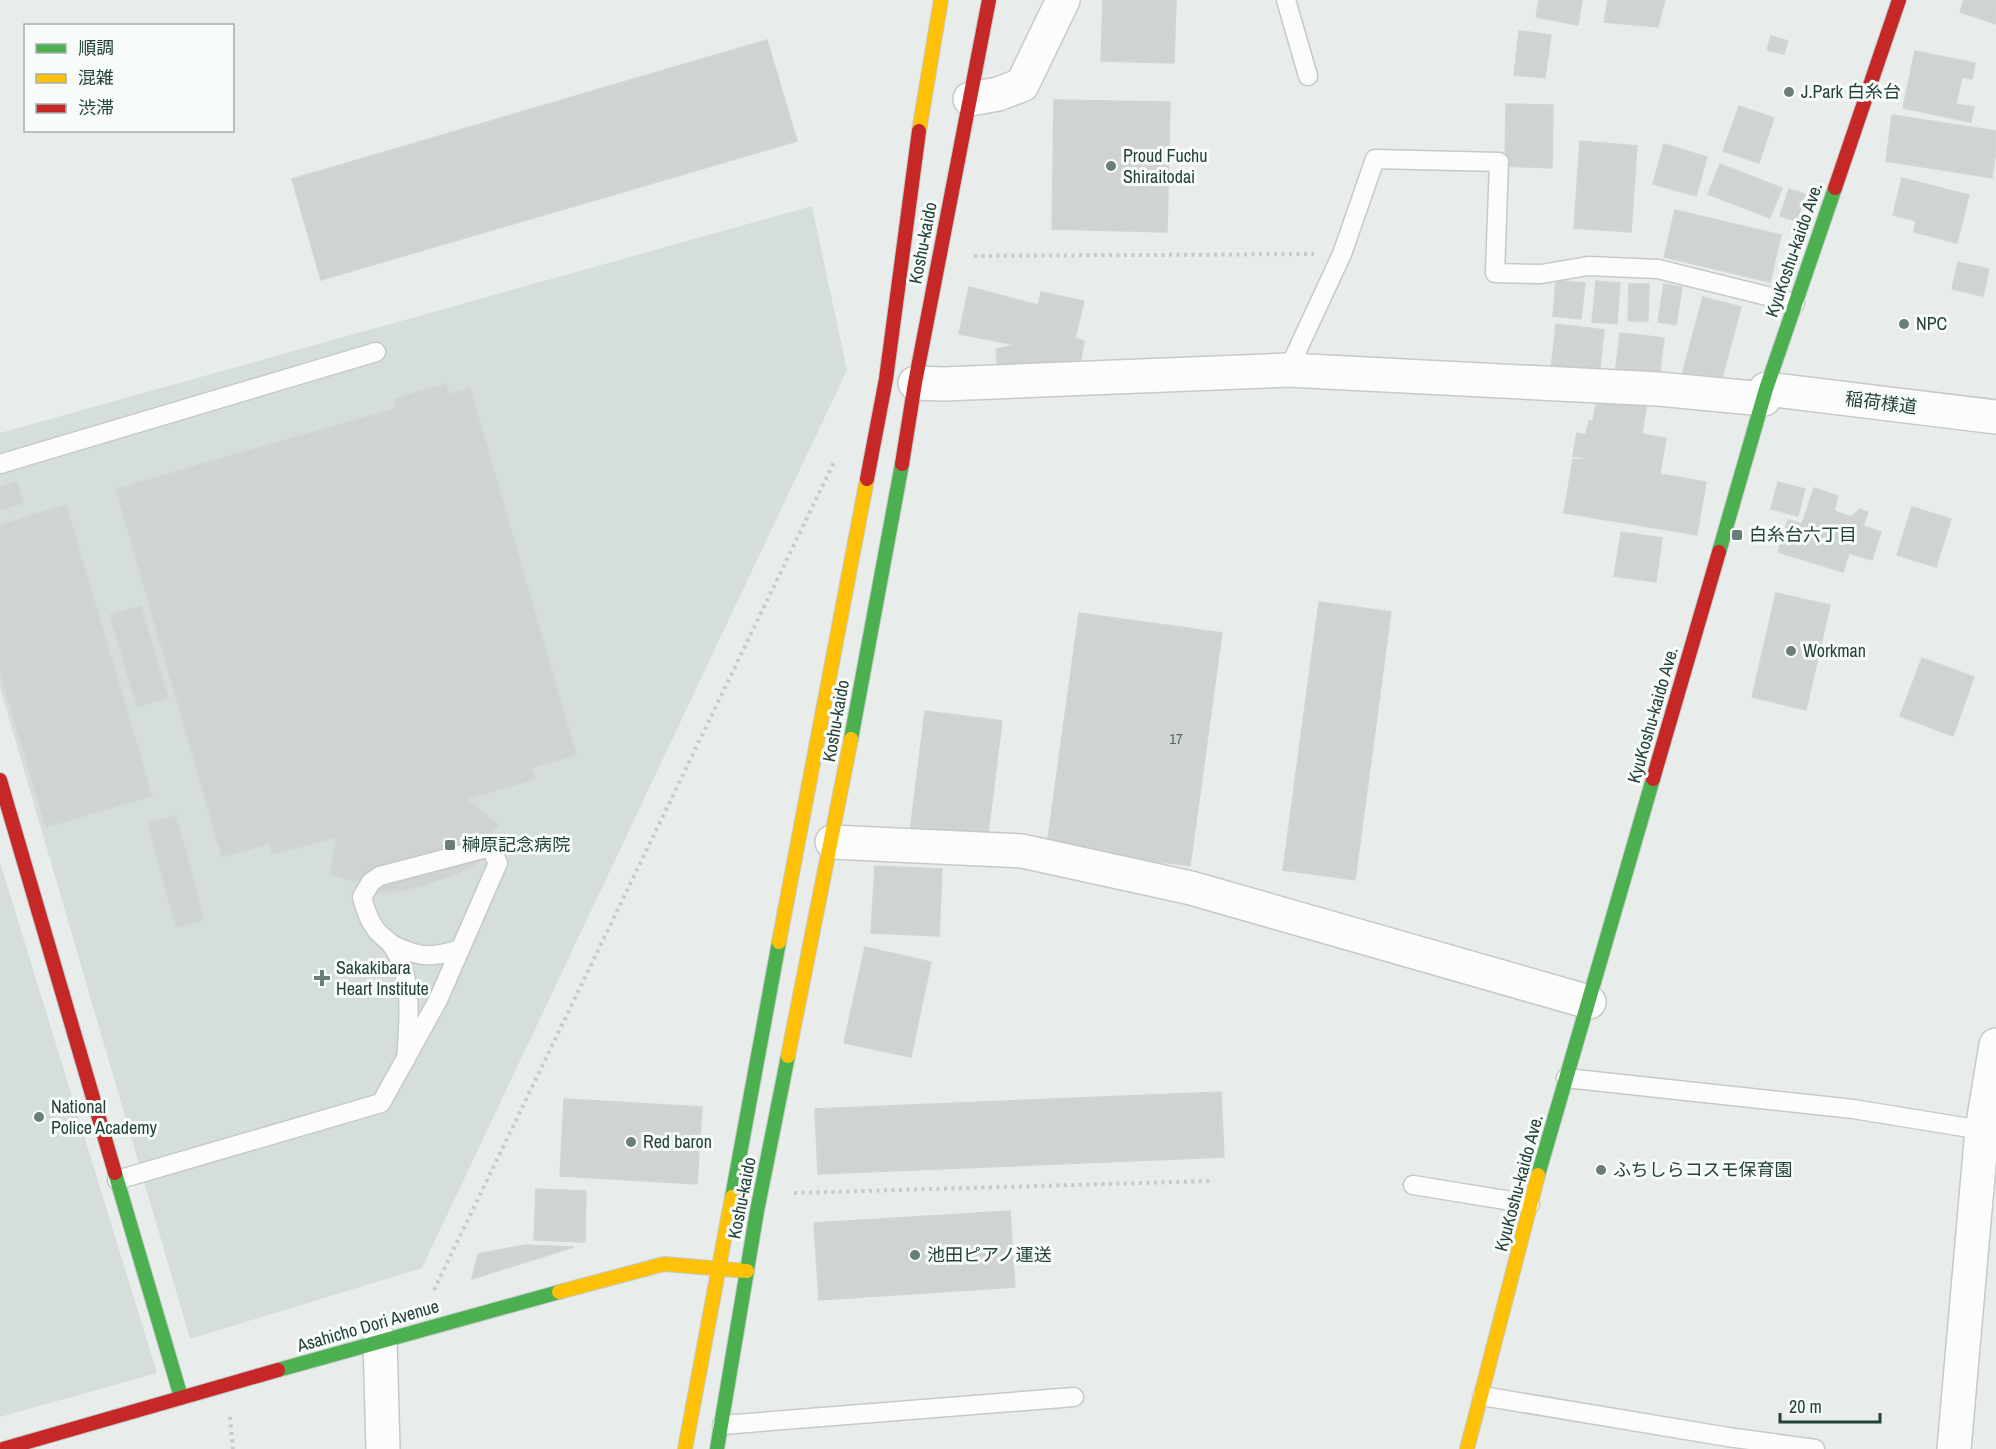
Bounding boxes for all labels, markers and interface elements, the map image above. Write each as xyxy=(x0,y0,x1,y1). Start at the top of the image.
legend xyxy=(24,24,234,132)
text: 順調 xyxy=(78,35,114,60)
text: 混雑 xyxy=(78,65,114,90)
place label: J.Park 白糸台 xyxy=(1801,79,1901,104)
marker: J.Park 白糸台 xyxy=(1782,85,1796,99)
text: 渋滞 xyxy=(78,95,114,120)
place label: Proud Fuchu Shiraitodai xyxy=(1123,143,1208,189)
marker: Proud Fuchu Shiraitodai xyxy=(1104,159,1118,173)
street label: KyuKoshu-kaido Ave. xyxy=(1759,179,1828,321)
street label: Koshu-kaido xyxy=(902,200,943,286)
place label: NPC xyxy=(1916,311,1947,336)
marker: NPC xyxy=(1897,317,1911,331)
street label: 稲荷様道 xyxy=(1844,386,1918,419)
place label: 白糸台六丁目 xyxy=(1749,522,1857,547)
marker: 白糸台六丁目 xyxy=(1730,528,1744,542)
place label: Workman xyxy=(1803,638,1866,663)
street label: KyuKoshu-kaido Ave. xyxy=(1621,644,1684,786)
marker: Workman xyxy=(1784,644,1798,658)
street label: Koshu-kaido xyxy=(816,678,855,764)
house number: 17 xyxy=(1169,728,1183,749)
place label: 榊原記念病院 xyxy=(462,832,570,857)
marker: 榊原記念病院 xyxy=(443,838,457,852)
place label: Sakakibara Heart Institute xyxy=(336,955,429,1001)
marker: Sakakibara Heart Institute xyxy=(313,969,331,987)
place label: National Police Academy xyxy=(51,1094,157,1140)
marker: National Police Academy xyxy=(32,1110,46,1124)
street label: KyuKoshu-kaido Ave. xyxy=(1488,1112,1549,1254)
place label: Red baron xyxy=(643,1129,712,1154)
marker: Red baron xyxy=(624,1135,638,1149)
street label: Koshu-kaido xyxy=(721,1155,762,1241)
place label: ふちしらコスモ保育園 xyxy=(1613,1157,1792,1182)
marker: ふちしらコスモ保育園 xyxy=(1594,1163,1608,1177)
place label: 池田ピアノ運送 xyxy=(927,1242,1051,1267)
marker: 池田ピアノ運送 xyxy=(908,1248,922,1262)
street label: Asahicho Dori Avenue xyxy=(293,1293,442,1358)
scale bar xyxy=(1780,1386,1880,1424)
text: 20 m xyxy=(1789,1394,1822,1419)

